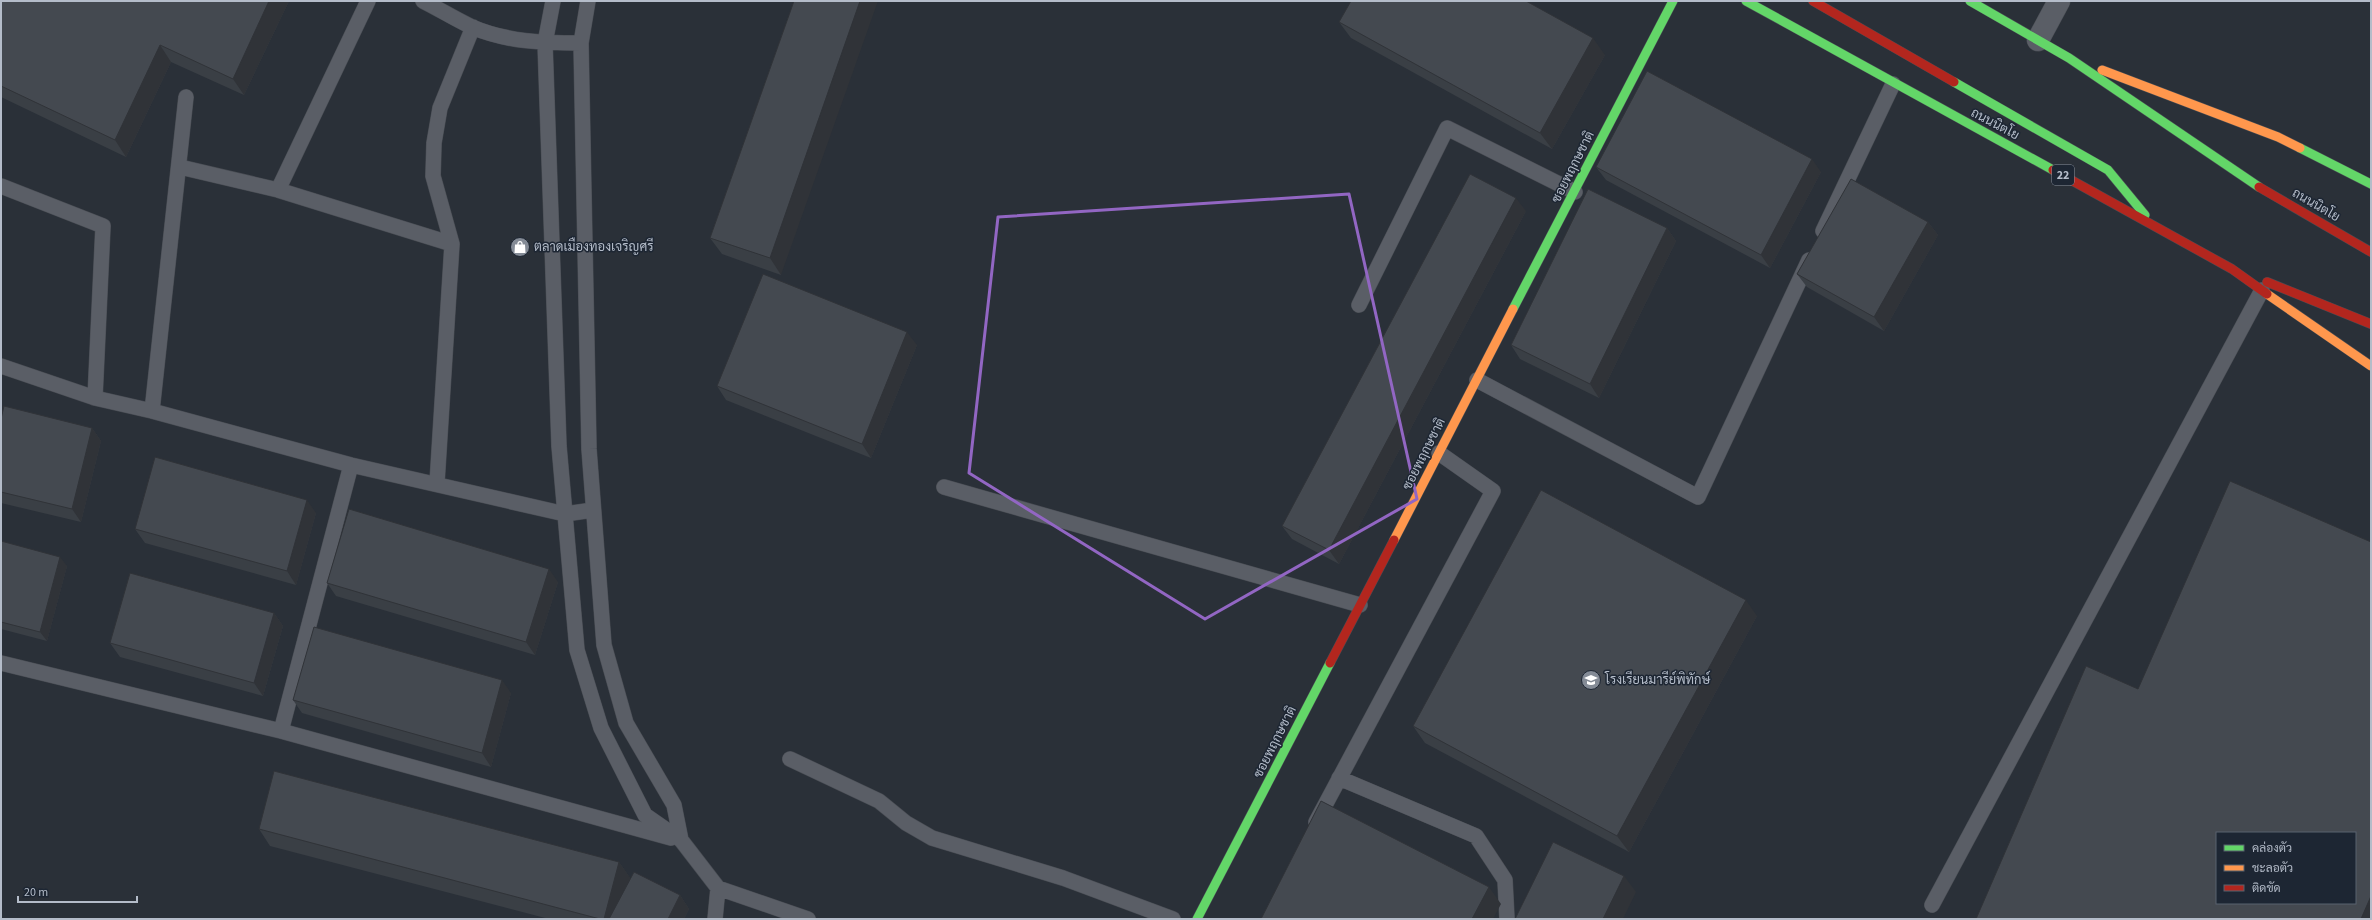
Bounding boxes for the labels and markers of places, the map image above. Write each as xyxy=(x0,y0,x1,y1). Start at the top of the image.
shop icon: ตลาดเมืองทองเจริญศรี xyxy=(509,236,531,258)
place label: ตลาดเมืองทองเจริญศรี xyxy=(534,237,654,256)
school or university icon: โรงเรียนมารีย์พิทักษ์ xyxy=(1580,669,1602,691)
place label: โรงเรียนมารีย์พิทักษ์ xyxy=(1604,670,1711,689)

